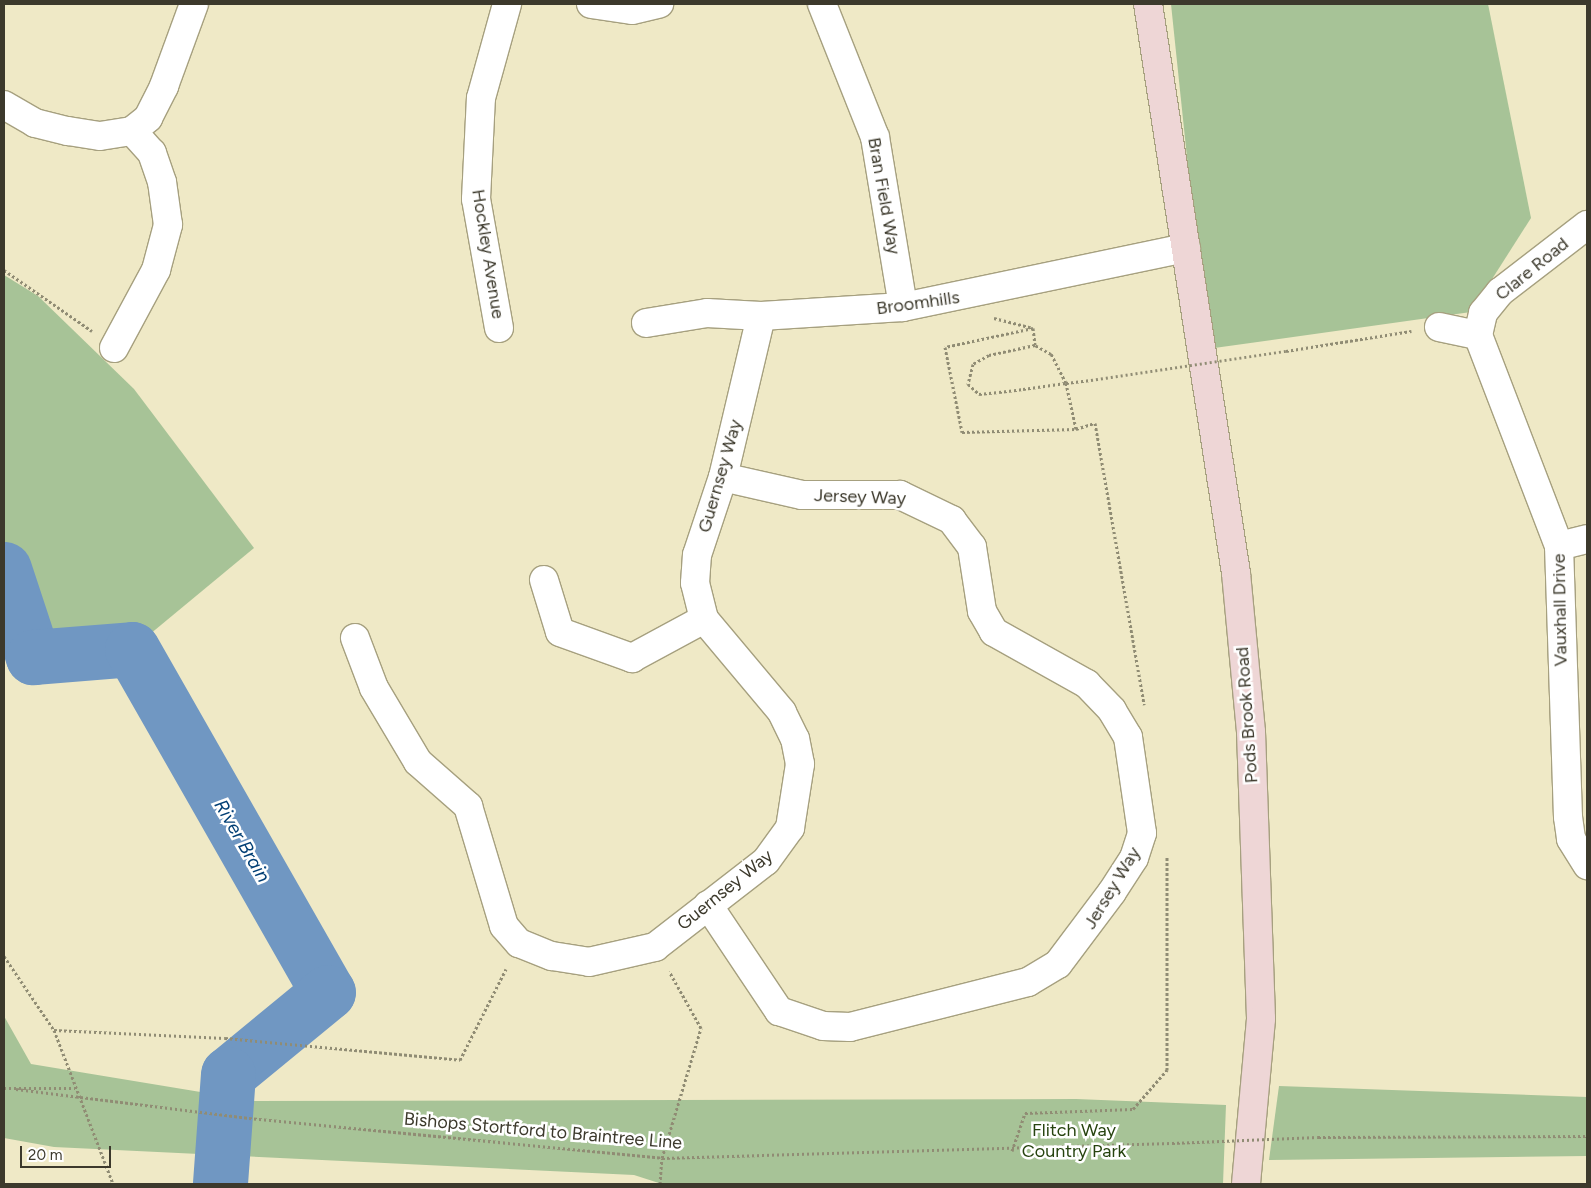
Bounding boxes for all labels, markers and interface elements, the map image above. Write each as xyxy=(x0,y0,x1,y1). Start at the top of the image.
street label: Bran Field Way xyxy=(863,136,905,256)
street label: Hockley Avenue xyxy=(467,188,509,320)
street label: Clare Road xyxy=(1491,233,1573,305)
street label: Broomhills xyxy=(875,286,961,320)
street label: Guernsey Way xyxy=(694,417,746,535)
street label: Jersey Way xyxy=(814,485,906,509)
street label: Vauxhall Drive xyxy=(1548,553,1572,667)
street label: Pods Brook Road xyxy=(1231,646,1263,784)
water label: River Brain xyxy=(209,796,275,886)
street label: Jersey Way xyxy=(1079,843,1145,933)
street label: Guernsey Way xyxy=(673,845,777,935)
street label: Bishops Stortford to Braintree Line xyxy=(403,1108,683,1154)
park label: Flitch Way Country Park xyxy=(1022,1120,1126,1162)
scale bar xyxy=(22,1136,114,1168)
text: 20 m xyxy=(28,1146,62,1164)

